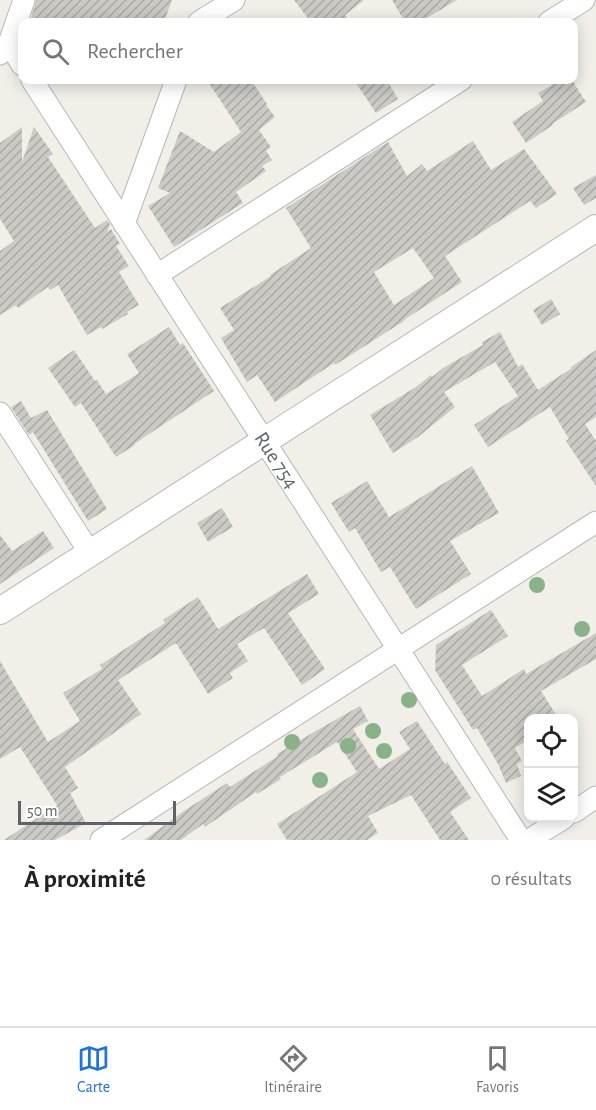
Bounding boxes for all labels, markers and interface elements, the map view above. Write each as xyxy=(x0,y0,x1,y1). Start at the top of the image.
search box xyxy=(18,18,578,84)
icon: search xyxy=(39,35,72,68)
text: Rechercher xyxy=(87,40,183,62)
street label: Rue 754 xyxy=(250,428,302,492)
map controls xyxy=(524,714,578,822)
button: locate xyxy=(524,714,578,768)
button: layers xyxy=(524,768,578,822)
scale bar xyxy=(18,798,176,826)
text: 50 m xyxy=(27,803,58,819)
text: À proximité xyxy=(24,866,146,892)
text: 0 résultats xyxy=(491,869,572,889)
tab: Carte xyxy=(77,1042,110,1097)
tab: Itinéraire xyxy=(264,1042,322,1097)
tab: Favoris xyxy=(476,1042,519,1097)

